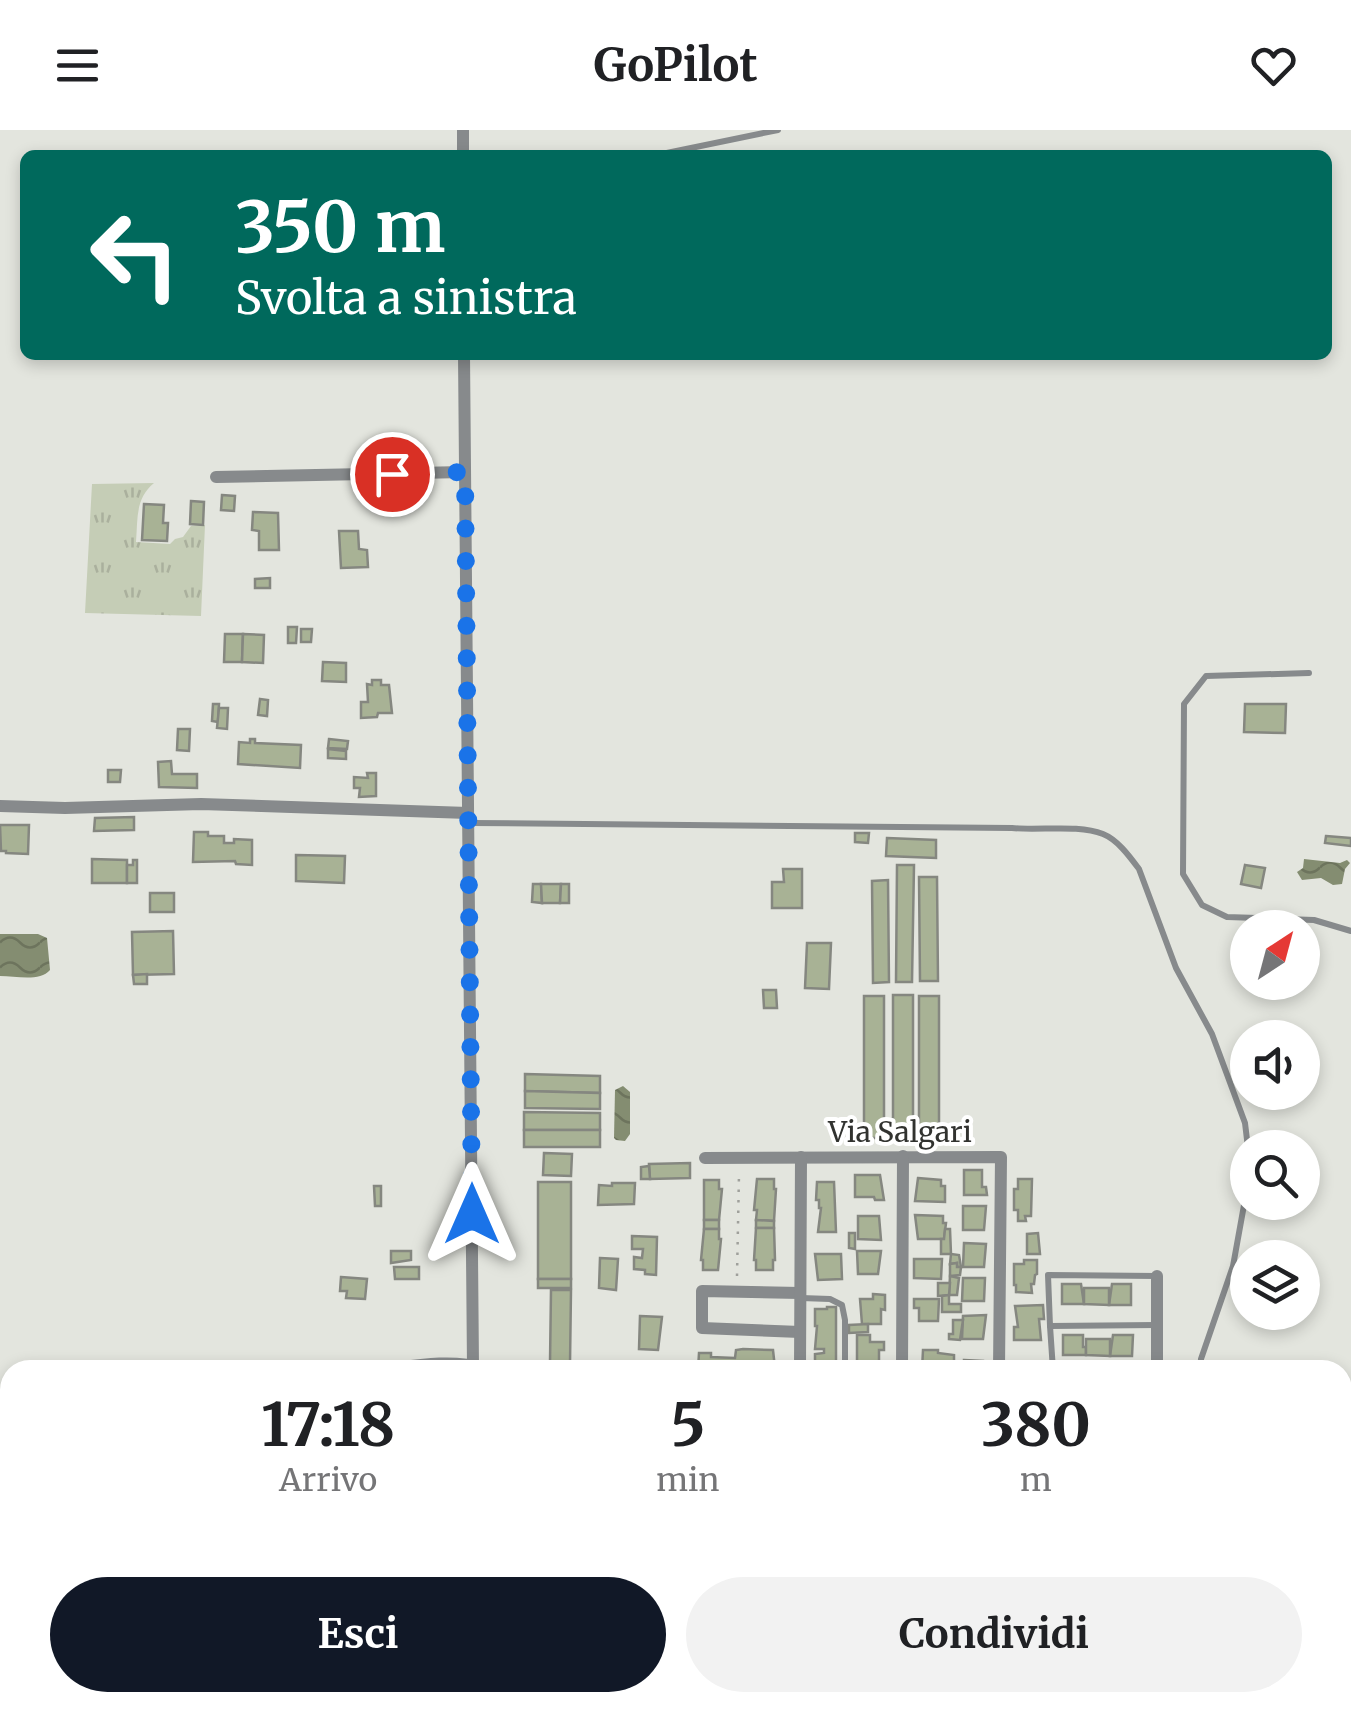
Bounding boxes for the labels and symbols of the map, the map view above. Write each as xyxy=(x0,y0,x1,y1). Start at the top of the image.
pin xyxy=(350,432,435,517)
north arrow xyxy=(1230,910,1320,1000)
street label: Via Salgari xyxy=(827,1114,972,1150)
position arrow xyxy=(420,1162,524,1266)

